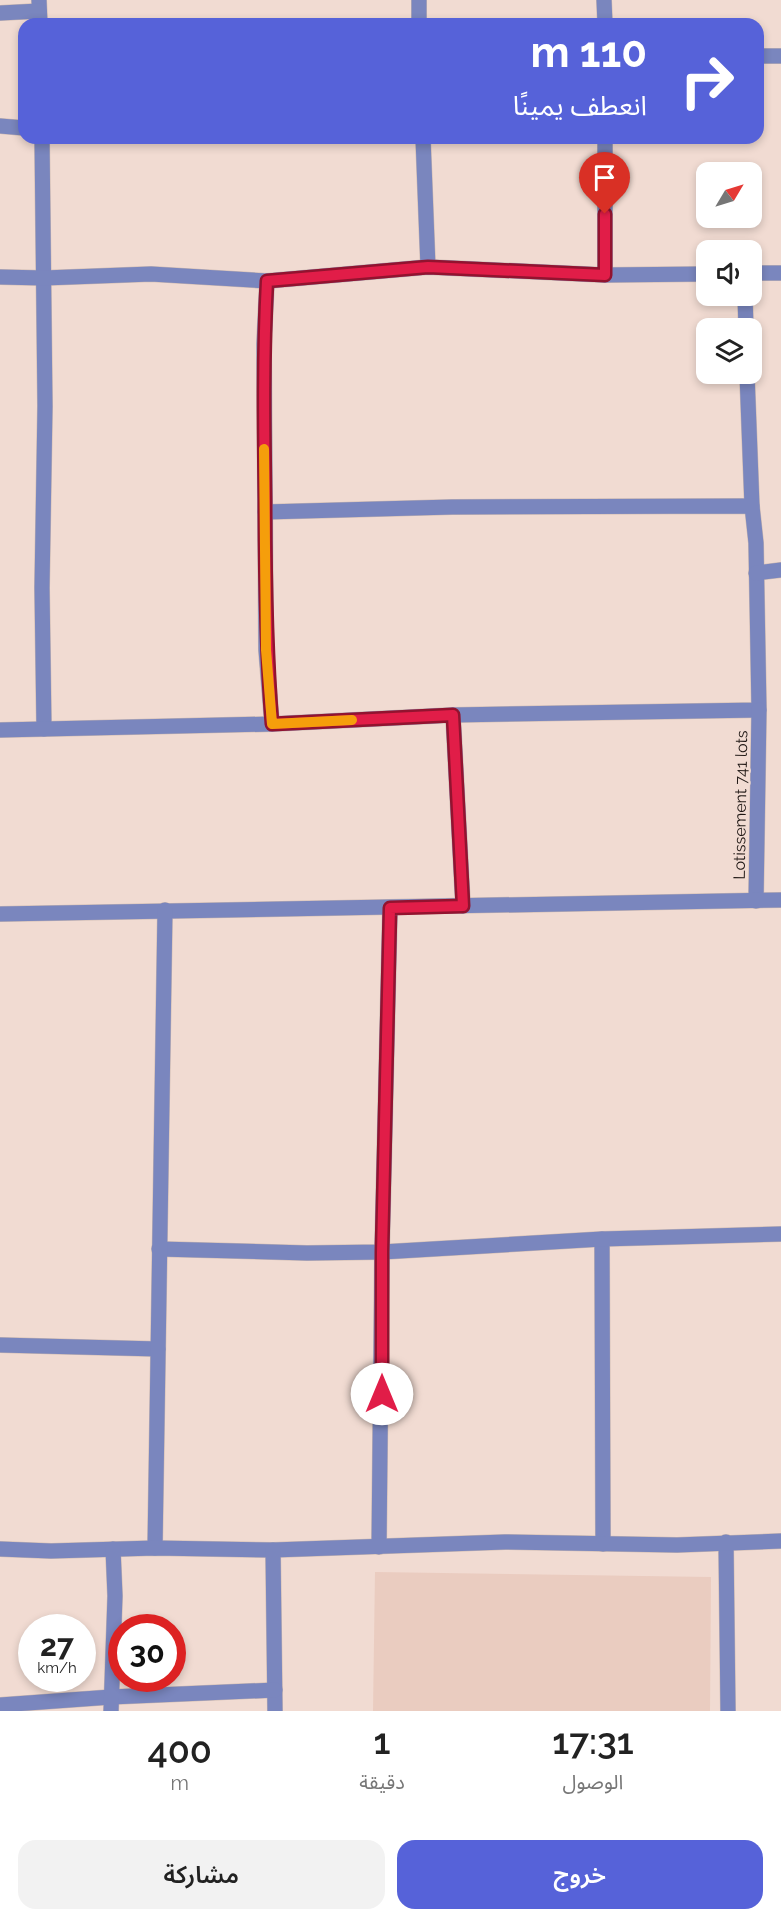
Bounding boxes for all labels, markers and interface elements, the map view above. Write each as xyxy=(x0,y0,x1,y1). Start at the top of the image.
text: 110 m xyxy=(531,28,647,77)
icon: right xyxy=(668,42,746,120)
text: انعطف يمينًا xyxy=(513,90,647,121)
pin xyxy=(579,152,630,214)
icon: arrive xyxy=(588,161,621,194)
north arrow xyxy=(696,162,762,228)
map controls xyxy=(696,162,762,384)
button: sound xyxy=(696,240,762,306)
button: layers xyxy=(696,318,762,384)
street label: Lotissement 741 lots xyxy=(730,730,751,880)
position arrow xyxy=(350,1362,414,1426)
speed limit sign: 30 xyxy=(108,1614,186,1692)
text: 27 xyxy=(40,1628,74,1663)
text: km/h xyxy=(37,1659,77,1677)
text: 1 xyxy=(374,1720,391,1762)
text: 17:31 xyxy=(552,1720,634,1762)
text: 400 xyxy=(147,1729,212,1771)
text: دقيقة xyxy=(359,1770,405,1794)
text: الوصول xyxy=(563,1770,623,1794)
text: m xyxy=(170,1771,189,1795)
button: مشاركة xyxy=(18,1840,385,1909)
button: خروج xyxy=(397,1840,763,1909)

